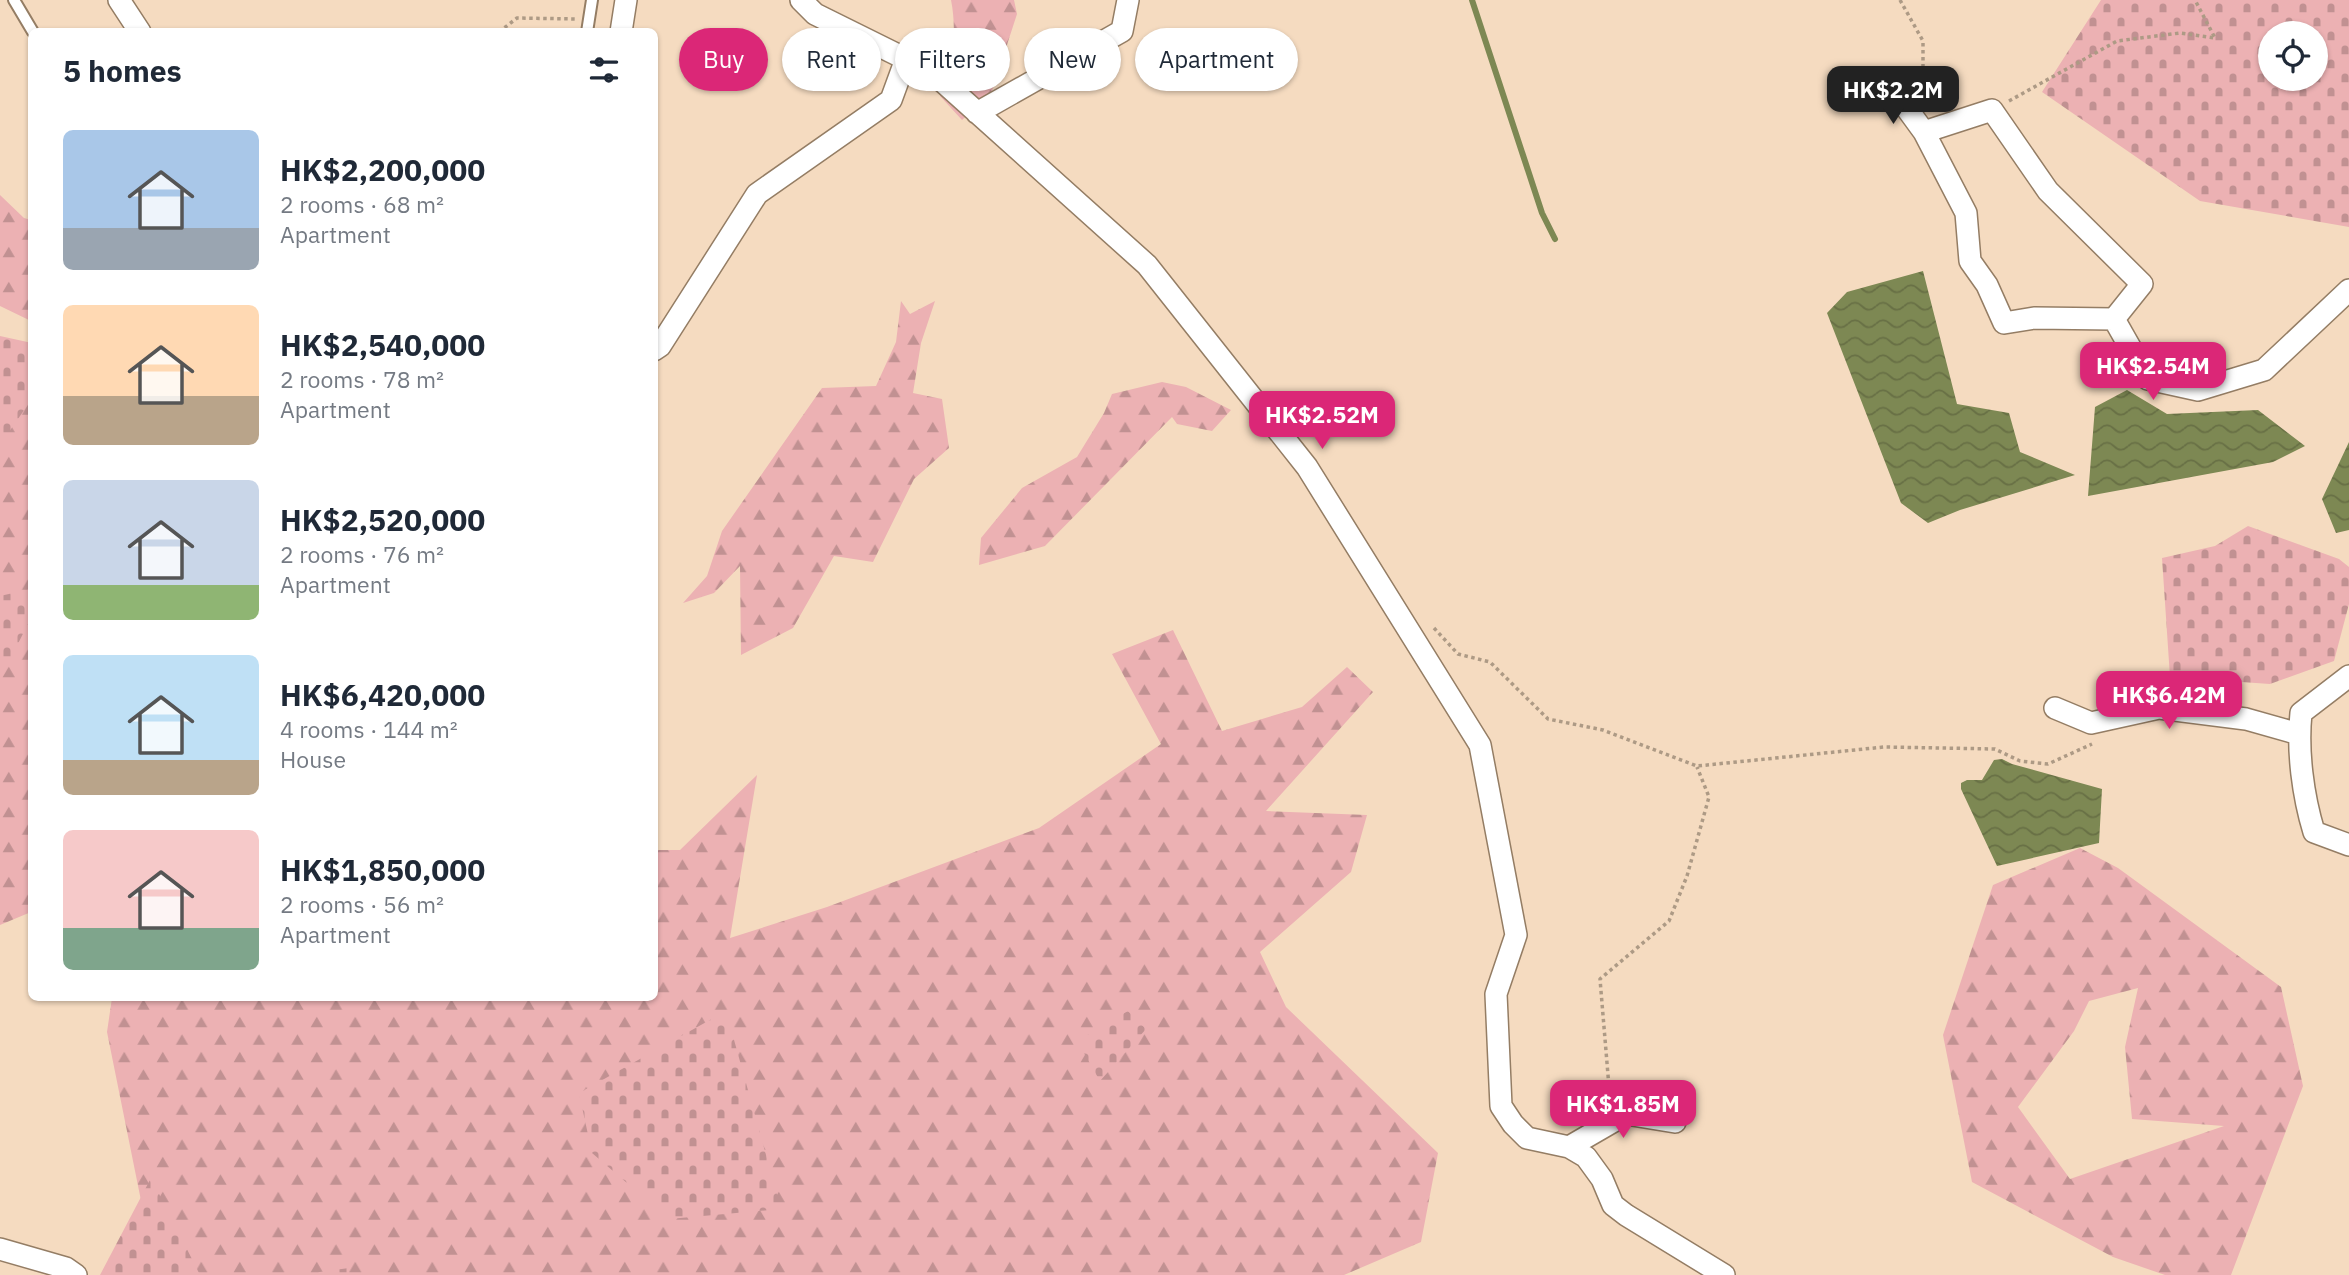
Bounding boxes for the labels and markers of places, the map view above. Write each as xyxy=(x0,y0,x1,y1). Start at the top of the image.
pin: HK$2.2M xyxy=(1828,66,1958,126)
pin: HK$2.54M xyxy=(2081,342,2225,402)
pin: HK$2.52M xyxy=(1250,392,1394,451)
pin: HK$6.42M xyxy=(2097,672,2241,731)
pin: HK$1.85M xyxy=(1551,1080,1695,1140)

